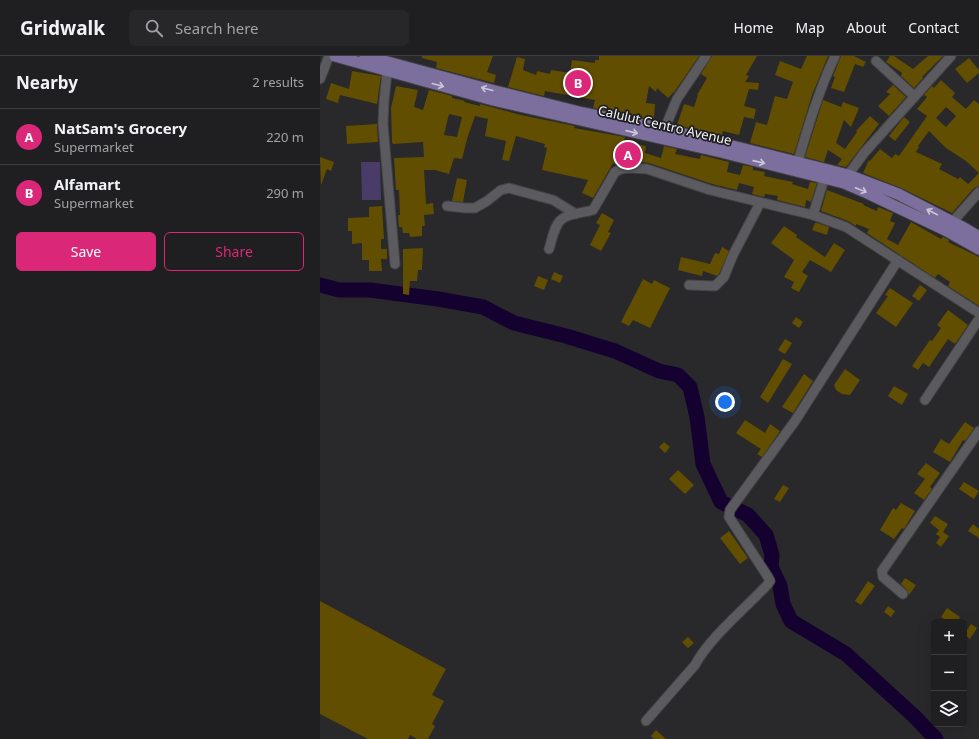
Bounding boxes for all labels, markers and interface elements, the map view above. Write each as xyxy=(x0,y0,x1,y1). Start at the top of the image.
search box xyxy=(129,10,409,46)
text: Gridwalk xyxy=(20,15,105,41)
icon: search xyxy=(143,17,165,39)
text: Search here xyxy=(175,18,259,38)
text: Home xyxy=(734,18,773,37)
text: Map xyxy=(795,18,825,37)
text: About xyxy=(847,18,886,37)
text: Contact xyxy=(908,18,959,37)
pin: B xyxy=(565,68,591,98)
text: Nearby xyxy=(16,71,78,94)
text: 2 results xyxy=(252,73,304,91)
one-way arrow xyxy=(431,82,444,89)
one-way arrow xyxy=(481,85,494,93)
street label: Calulut Centro Avenue xyxy=(596,101,734,149)
text: NatSam's Grocery xyxy=(54,118,187,138)
text: A xyxy=(25,128,34,146)
text: 220 m xyxy=(266,128,304,146)
one-way arrow xyxy=(625,128,638,136)
text: Supermarket xyxy=(54,138,134,156)
pin: A xyxy=(615,140,641,170)
one-way arrow xyxy=(752,158,765,166)
text: Alfamart xyxy=(54,174,120,194)
text: B xyxy=(25,184,33,202)
text: 290 m xyxy=(266,184,304,202)
one-way arrow xyxy=(854,187,866,194)
text: Supermarket xyxy=(54,194,134,212)
one-way arrow xyxy=(927,208,939,215)
button: Save xyxy=(16,232,156,271)
button: Share xyxy=(164,232,304,271)
your location xyxy=(715,392,735,412)
map controls xyxy=(931,619,967,727)
button: + xyxy=(931,619,967,655)
button: − xyxy=(931,655,967,691)
button: layers xyxy=(931,691,967,727)

